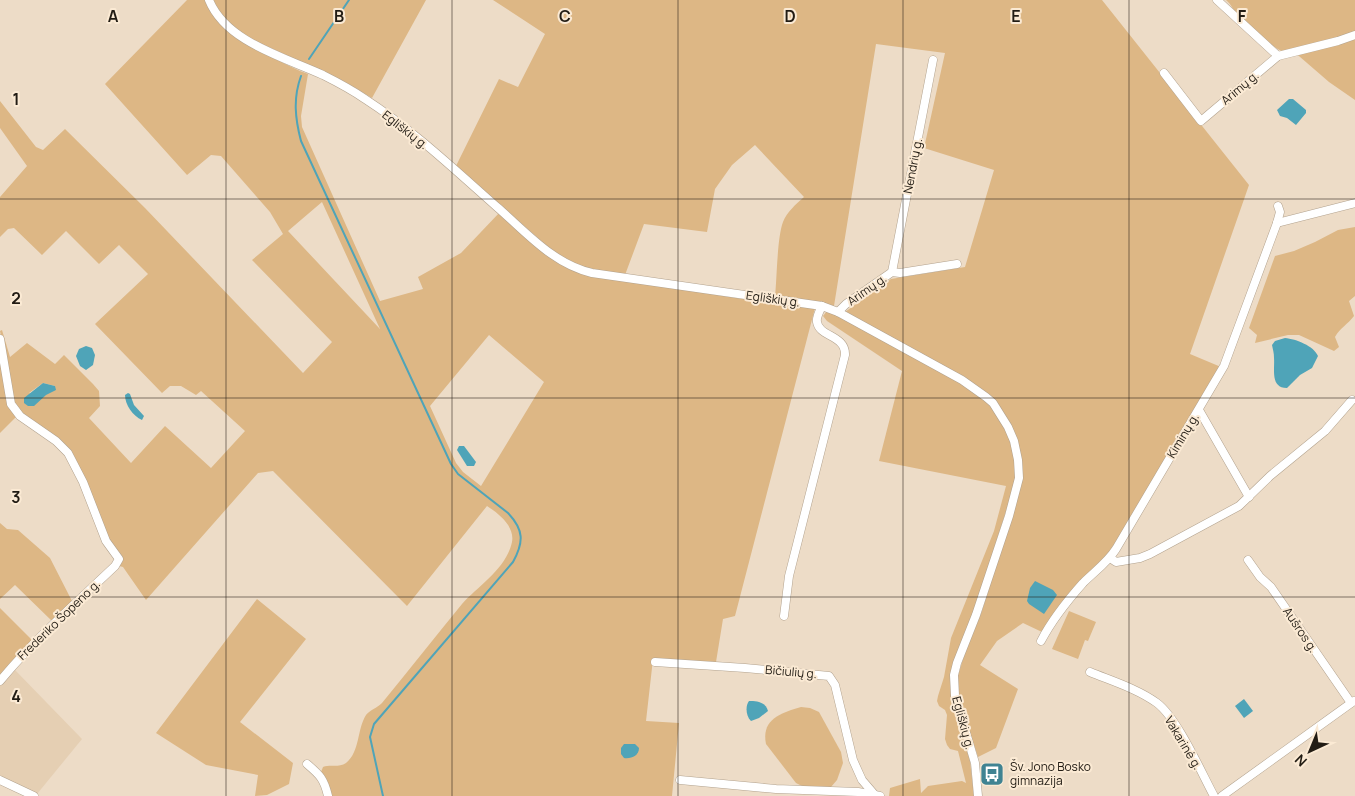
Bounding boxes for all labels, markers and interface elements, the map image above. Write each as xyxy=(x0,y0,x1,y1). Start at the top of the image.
text: A xyxy=(108,5,119,27)
text: B xyxy=(334,5,344,27)
text: C xyxy=(559,5,571,27)
text: D xyxy=(784,5,796,27)
text: E xyxy=(1011,5,1021,27)
text: F xyxy=(1238,5,1247,27)
street label: Arimų g. xyxy=(1217,67,1262,108)
text: 1 xyxy=(12,88,20,110)
street label: Egliškių g. xyxy=(379,106,432,153)
street label: Nendrių g. xyxy=(899,137,926,195)
street label: Arimų g. xyxy=(844,270,890,309)
street label: Egliškių g. xyxy=(745,286,801,311)
text: 2 xyxy=(11,287,21,309)
street label: Kiminų g. xyxy=(1162,410,1203,461)
text: 3 xyxy=(11,486,21,508)
street label: Frederiko Šopeno g. xyxy=(14,576,104,664)
street label: Aušros g. xyxy=(1279,604,1322,656)
street label: Bičiulių g. xyxy=(764,661,818,682)
text: 4 xyxy=(11,685,21,707)
street label: Egliškių g. xyxy=(948,694,979,751)
street label: Vakarinė g. xyxy=(1161,713,1206,773)
north arrow xyxy=(1285,726,1335,776)
text: N xyxy=(1290,750,1311,771)
place label: Šv. Jono Bosko gimnazija xyxy=(1010,758,1091,789)
bus stop icon: Šv. Jono Bosko gimnazija xyxy=(979,761,1005,787)

